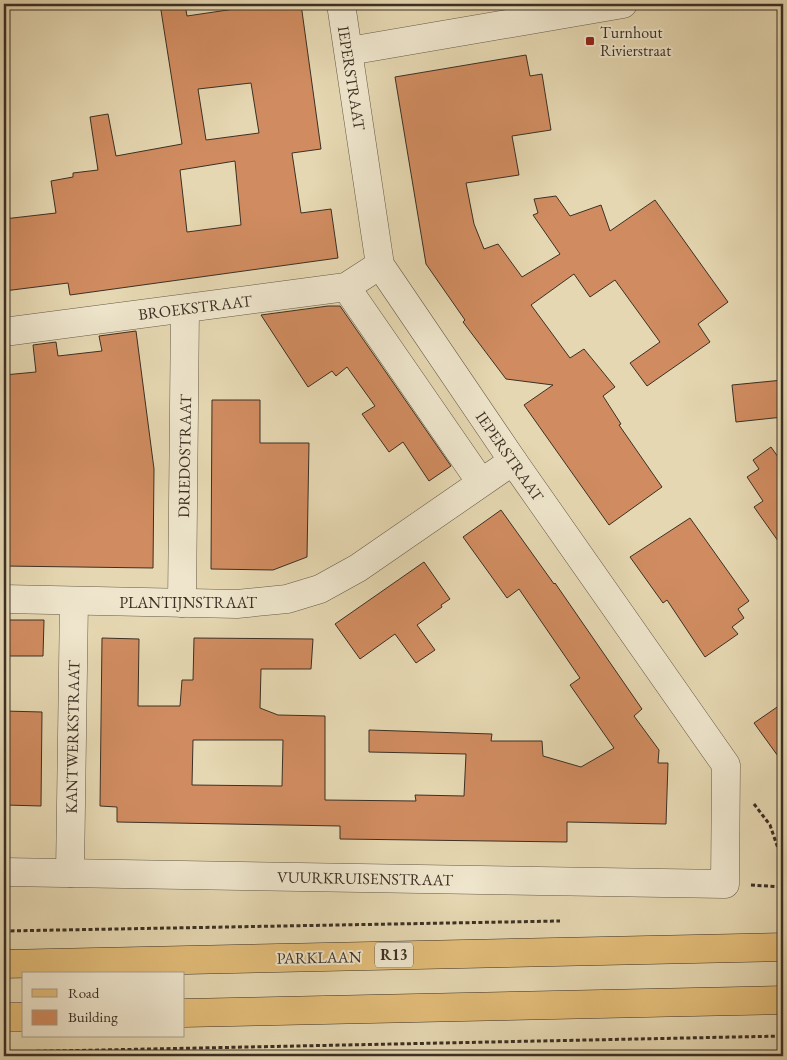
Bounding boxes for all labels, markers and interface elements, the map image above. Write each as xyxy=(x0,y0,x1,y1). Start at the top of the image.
place label: Turnhout Rivierstraat xyxy=(600,22,671,61)
street label: IEPERSTRAAT xyxy=(333,24,370,132)
marker: Turnhout Rivierstraat xyxy=(584,35,596,47)
street label: BROEKSTRAAT xyxy=(137,290,253,325)
street label: DRIEDOSTRAAT xyxy=(173,394,196,518)
street label: IEPERSTRAAT xyxy=(471,407,549,506)
street label: PLANTIJNSTRAAT xyxy=(119,592,257,613)
street label: KANTWERKSTRAAT xyxy=(61,660,84,814)
street label: VUURKRUISENSTRAAT xyxy=(277,866,453,891)
road number: R13 xyxy=(375,942,413,968)
street label: PARKLAAN xyxy=(276,946,362,969)
legend xyxy=(22,972,185,1038)
text: Road xyxy=(68,983,100,1002)
text: Building xyxy=(68,1007,118,1026)

